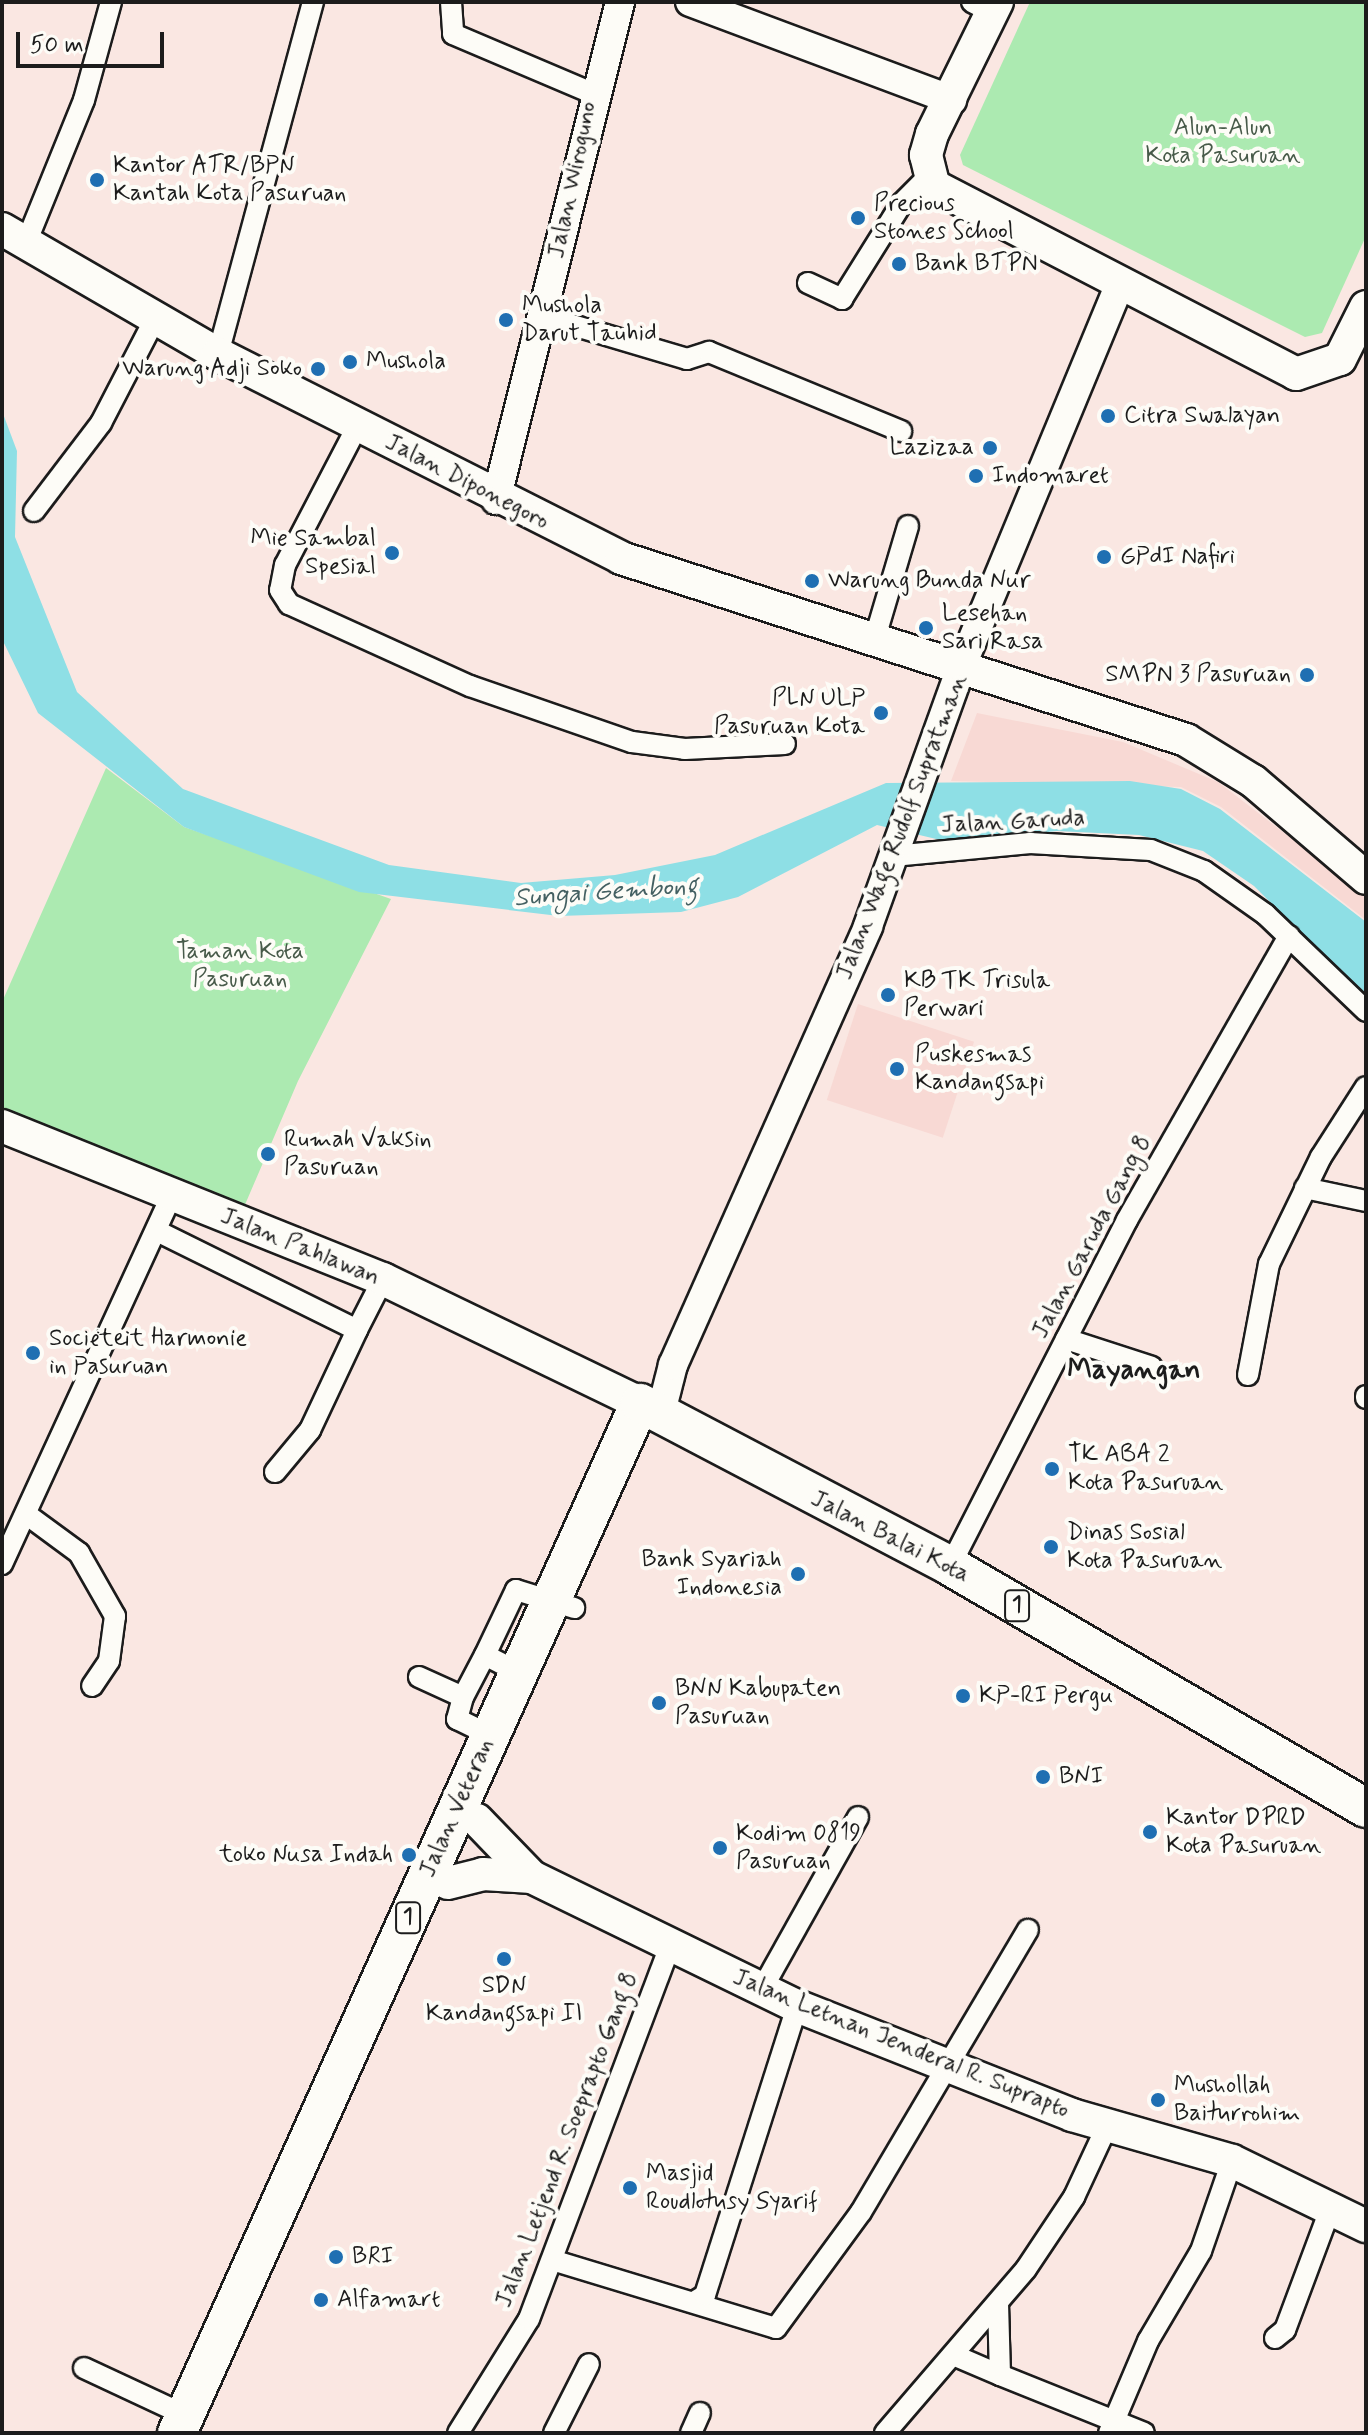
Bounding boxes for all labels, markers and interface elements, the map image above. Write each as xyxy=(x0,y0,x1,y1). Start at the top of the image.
scale bar xyxy=(20,16,168,66)
text: 50 m xyxy=(30,30,84,61)
street label: Jalan Wiroguno xyxy=(542,99,604,261)
park label: Alun-Alun Kota Pasuruan xyxy=(1150,114,1296,170)
place label: Kantor ATR/BPN Kantah Kota Pasuruan xyxy=(113,152,343,208)
marker: Kantor ATR/BPN Kantah Kota Pasuruan xyxy=(88,171,106,189)
place label: Precious Stones School xyxy=(874,190,1015,246)
marker: Precious Stones School xyxy=(849,209,867,227)
place label: Bank BTPN xyxy=(915,250,1038,278)
marker: Bank BTPN xyxy=(890,255,908,273)
place label: Mushola Darut Tauhid xyxy=(522,292,649,348)
marker: Mushola Darut Tauhid xyxy=(497,311,515,329)
place label: Mushola xyxy=(366,348,446,376)
marker: Mushola xyxy=(341,353,359,371)
place label: Warung Adji Soko xyxy=(120,355,302,383)
marker: Warung Adji Soko xyxy=(309,360,327,378)
place label: Citra Swalayan xyxy=(1124,402,1281,430)
marker: Citra Swalayan xyxy=(1099,407,1117,425)
street label: Jalan Diponegoro xyxy=(380,428,554,536)
place label: Lazizaa xyxy=(889,434,974,462)
marker: Lazizaa xyxy=(981,439,999,457)
place label: Indomaret xyxy=(992,462,1109,490)
marker: Indomaret xyxy=(967,467,985,485)
place label: Mie Sambal Spesial xyxy=(253,525,376,581)
place label: GPdI Nafiri xyxy=(1120,543,1236,571)
marker: Mie Sambal Spesial xyxy=(383,544,401,562)
marker: GPdI Nafiri xyxy=(1095,548,1113,566)
place label: Warung Bunda Nur xyxy=(828,567,1024,595)
marker: Warung Bunda Nur xyxy=(803,572,821,590)
place label: Lesehan Sari Rasa xyxy=(942,600,1038,656)
marker: Lesehan Sari Rasa xyxy=(917,619,935,637)
place label: SMPN 3 Pasuruan xyxy=(1105,661,1291,689)
marker: SMPN 3 Pasuruan xyxy=(1298,666,1316,684)
street label: Jalan Wage Rudolf Supratman xyxy=(830,670,974,984)
place label: PLN ULP Pasuruan Kota xyxy=(718,685,865,741)
marker: PLN ULP Pasuruan Kota xyxy=(872,704,890,722)
street label: Jalan Garuda xyxy=(942,804,1084,840)
water label: Sungai Gembong xyxy=(513,871,699,915)
park label: Taman Kota Pasuruan xyxy=(176,938,304,994)
place label: KB TK Trisula Perwari xyxy=(904,967,1043,1023)
marker: KB TK Trisula Perwari xyxy=(879,986,897,1004)
place label: Puskesmas Kandangsapi xyxy=(915,1041,1044,1097)
marker: Puskesmas Kandangsapi xyxy=(886,1058,908,1080)
place label: Rumah Vaksin Pasuruan xyxy=(284,1126,428,1182)
street label: Jalan Garuda Gang 8 xyxy=(1028,1133,1156,1341)
marker: Rumah Vaksin Pasuruan xyxy=(259,1145,277,1163)
street label: Jalan Pahlawan xyxy=(217,1202,383,1292)
place label: Sociëteit Harmonie in Pasuruan xyxy=(49,1325,254,1381)
marker: Sociëteit Harmonie in Pasuruan xyxy=(24,1344,42,1362)
district label: Mayangan xyxy=(1067,1354,1201,1388)
place label: TK ABA 2 Kota Pasuruan xyxy=(1068,1441,1215,1497)
marker: TK ABA 2 Kota Pasuruan xyxy=(1043,1460,1061,1478)
street label: Jalan Balai Kota xyxy=(807,1485,973,1589)
place label: Dinas Sosial Kota Pasuruan xyxy=(1067,1519,1214,1575)
marker: Dinas Sosial Kota Pasuruan xyxy=(1042,1538,1060,1556)
place label: Bank Syariah Indonesia xyxy=(642,1546,782,1602)
marker: Bank Syariah Indonesia xyxy=(789,1565,807,1583)
road number: 1 xyxy=(1003,1588,1031,1624)
place label: BNN Kabupaten Pasuruan xyxy=(675,1675,841,1731)
place label: KP-RI Pergu xyxy=(979,1682,1108,1710)
marker: KP-RI Pergu xyxy=(954,1687,972,1705)
marker: BNN Kabupaten Pasuruan xyxy=(650,1694,668,1712)
street label: Jalan Veteran xyxy=(413,1733,501,1883)
place label: BNI xyxy=(1059,1763,1103,1791)
marker: BNI xyxy=(1034,1768,1052,1786)
place label: Kantor DPRD Kota Pasuruan xyxy=(1166,1804,1313,1860)
place label: Kodim 0819 Pasuruan xyxy=(736,1820,861,1876)
marker: Kantor DPRD Kota Pasuruan xyxy=(1141,1823,1159,1841)
marker: Kodim 0819 Pasuruan xyxy=(711,1839,729,1857)
place label: toko Nusa Indah xyxy=(225,1841,393,1869)
marker: toko Nusa Indah xyxy=(400,1846,418,1864)
road number: 1 xyxy=(394,1900,422,1936)
marker: SDN Kandangsapi II xyxy=(495,1950,513,1968)
street label: Jalan Letnan Jenderal R. Suprapto xyxy=(729,1963,1073,2125)
street label: Jalan Letjend R. Soeprapto Gang 8 xyxy=(490,1969,644,2311)
place label: SDN Kandangsapi II xyxy=(423,1972,585,2028)
place label: Mushollah Baiturrohim xyxy=(1174,2072,1301,2128)
marker: Mushollah Baiturrohim xyxy=(1149,2091,1167,2109)
place label: Masjid Roudlotusy Syarif xyxy=(646,2160,821,2216)
marker: Masjid Roudlotusy Syarif xyxy=(621,2179,639,2197)
place label: BRI xyxy=(352,2243,393,2271)
marker: BRI xyxy=(327,2248,345,2266)
place label: Alfamart xyxy=(337,2286,440,2314)
marker: Alfamart xyxy=(312,2291,330,2309)

